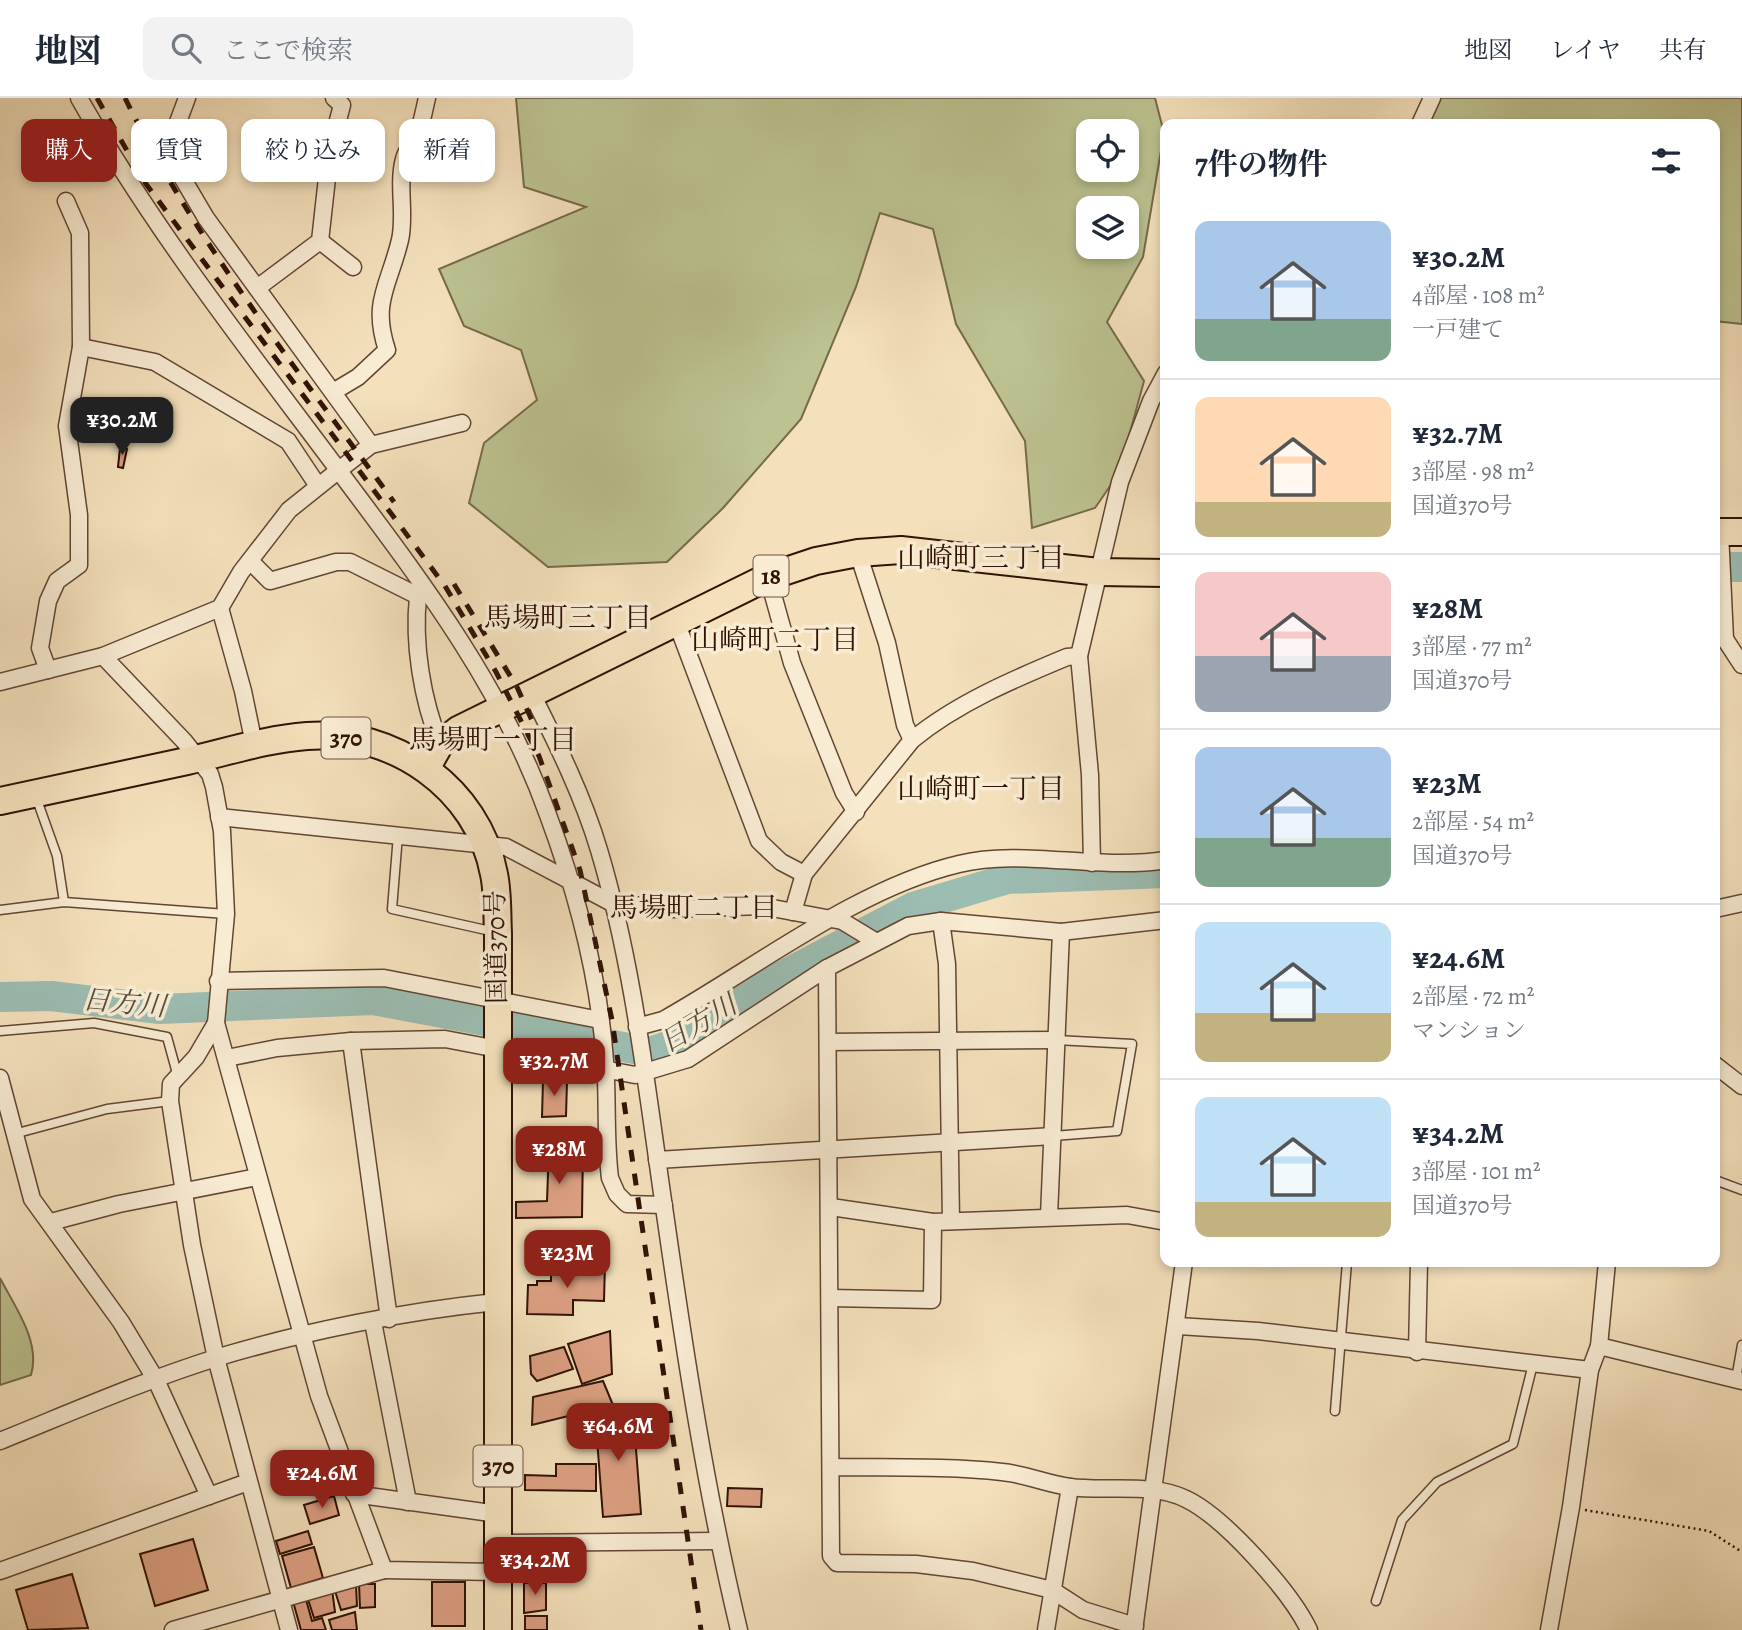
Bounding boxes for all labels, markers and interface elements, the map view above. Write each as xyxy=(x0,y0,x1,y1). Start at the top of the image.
search box xyxy=(143,17,633,80)
text: 地図 xyxy=(35,28,101,73)
icon: search xyxy=(167,29,205,67)
text: ここで検索 xyxy=(223,33,353,68)
text: 地図 xyxy=(1464,34,1512,66)
text: レイヤ xyxy=(1550,34,1621,66)
text: 共有 xyxy=(1659,34,1707,66)
chip: 購入 xyxy=(21,119,117,182)
chip: 賃貸 xyxy=(131,119,227,182)
chip: 絞り込み xyxy=(241,119,385,182)
chip: 新着 xyxy=(399,119,495,182)
map controls xyxy=(1076,119,1139,259)
button: locate xyxy=(1076,119,1139,182)
icon: filters xyxy=(1647,142,1685,180)
text: 7件の物件 xyxy=(1195,144,1328,184)
button: layers xyxy=(1076,196,1139,259)
text: ¥30.2M xyxy=(1412,237,1505,277)
icon: home xyxy=(1251,249,1335,333)
text: 4部屋 · 108 m² xyxy=(1412,280,1545,311)
text: 一戸建て xyxy=(1412,314,1504,345)
pin: ¥30.2M xyxy=(65,398,179,457)
text: ¥30.2M xyxy=(86,404,158,435)
text: ¥32.7M xyxy=(1412,413,1503,453)
icon: home xyxy=(1251,425,1335,509)
text: 3部屋 · 98 m² xyxy=(1412,456,1534,487)
text: 国道370号 xyxy=(1412,490,1513,521)
district label: 山崎町三丁目 xyxy=(897,539,1065,577)
road number: 18 xyxy=(754,556,788,597)
text: ¥28M xyxy=(1412,588,1483,628)
district label: 馬場町三丁目 xyxy=(484,599,652,637)
icon: home xyxy=(1251,600,1335,684)
district label: 山崎町二丁目 xyxy=(691,621,859,659)
text: 3部屋 · 77 m² xyxy=(1412,631,1532,662)
text: 国道370号 xyxy=(1412,665,1513,696)
road number: 370 xyxy=(322,718,370,758)
district label: 馬場町一丁目 xyxy=(409,721,577,759)
text: ¥23M xyxy=(1412,763,1482,803)
district label: 山崎町一丁目 xyxy=(897,770,1065,808)
icon: home xyxy=(1251,775,1335,859)
text: 2部屋 · 54 m² xyxy=(1412,806,1534,837)
text: 国道370号 xyxy=(1412,840,1513,871)
district label: 馬場町二丁目 xyxy=(610,889,778,927)
street label: 国道370号 xyxy=(478,890,514,1004)
text: ¥24.6M xyxy=(1412,938,1505,978)
icon: home xyxy=(1251,950,1335,1034)
water label: 日方川 xyxy=(80,980,170,1026)
text: 2部屋 · 72 m² xyxy=(1412,981,1534,1012)
water label: 日方川 xyxy=(652,985,746,1062)
text: マンション xyxy=(1412,1015,1526,1046)
pin: ¥32.7M xyxy=(497,1038,611,1098)
text: ¥32.7M xyxy=(519,1045,589,1076)
text: ¥34.2M xyxy=(1412,1113,1504,1153)
icon: home xyxy=(1251,1125,1335,1209)
pin: ¥28M xyxy=(518,1126,600,1186)
text: ¥28M xyxy=(532,1133,586,1164)
text: 3部屋 · 101 m² xyxy=(1412,1156,1540,1187)
text: 国道370号 xyxy=(1412,1190,1513,1221)
pin: ¥23M xyxy=(526,1230,608,1290)
text: ¥23M xyxy=(540,1237,594,1268)
pin: ¥64.6M xyxy=(561,1404,675,1463)
text: ¥64.6M xyxy=(582,1410,654,1441)
road number: 370 xyxy=(474,1446,522,1486)
pin: ¥24.6M xyxy=(265,1450,379,1510)
text: ¥24.6M xyxy=(286,1457,358,1488)
pin: ¥34.2M xyxy=(478,1538,592,1597)
text: ¥34.2M xyxy=(500,1544,570,1575)

